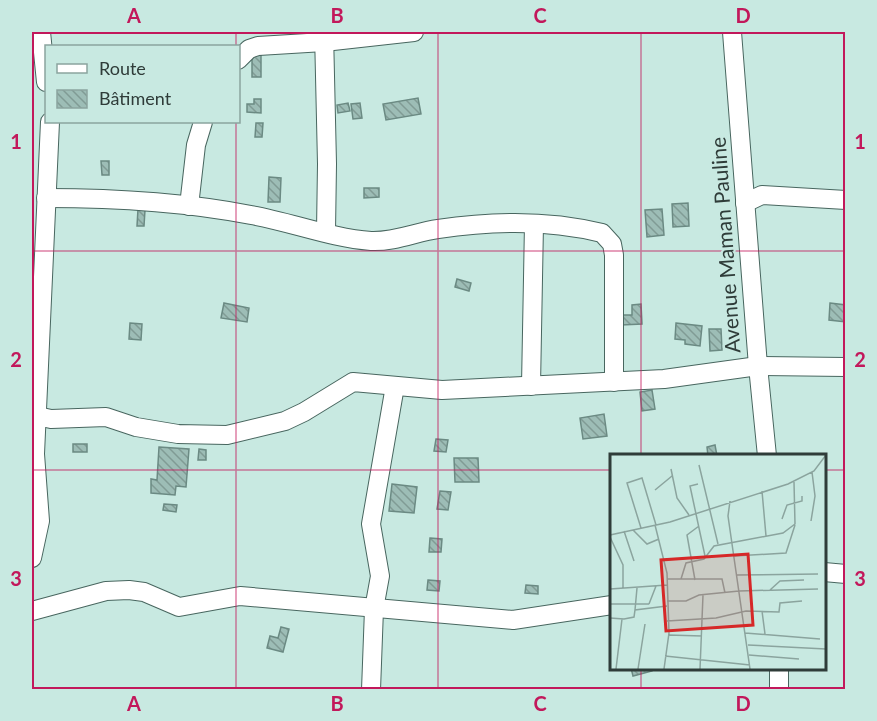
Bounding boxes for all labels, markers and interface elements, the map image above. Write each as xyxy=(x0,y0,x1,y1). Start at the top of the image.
text: A xyxy=(126,3,141,27)
text: B xyxy=(330,3,344,27)
text: C xyxy=(533,3,547,27)
text: D xyxy=(735,3,751,27)
legend xyxy=(45,45,240,123)
text: Route xyxy=(99,57,146,79)
text: Bâtiment xyxy=(99,87,172,109)
text: 1 xyxy=(10,129,22,153)
text: 1 xyxy=(854,129,866,153)
street label: Avenue Maman Pauline xyxy=(704,136,745,354)
text: 2 xyxy=(10,347,22,371)
text: 2 xyxy=(854,347,866,371)
inset map xyxy=(610,454,826,670)
text: 3 xyxy=(10,566,22,590)
text: 3 xyxy=(854,566,866,590)
text: A xyxy=(126,691,141,715)
text: B xyxy=(330,691,344,715)
text: C xyxy=(533,691,547,715)
text: D xyxy=(735,691,751,715)

